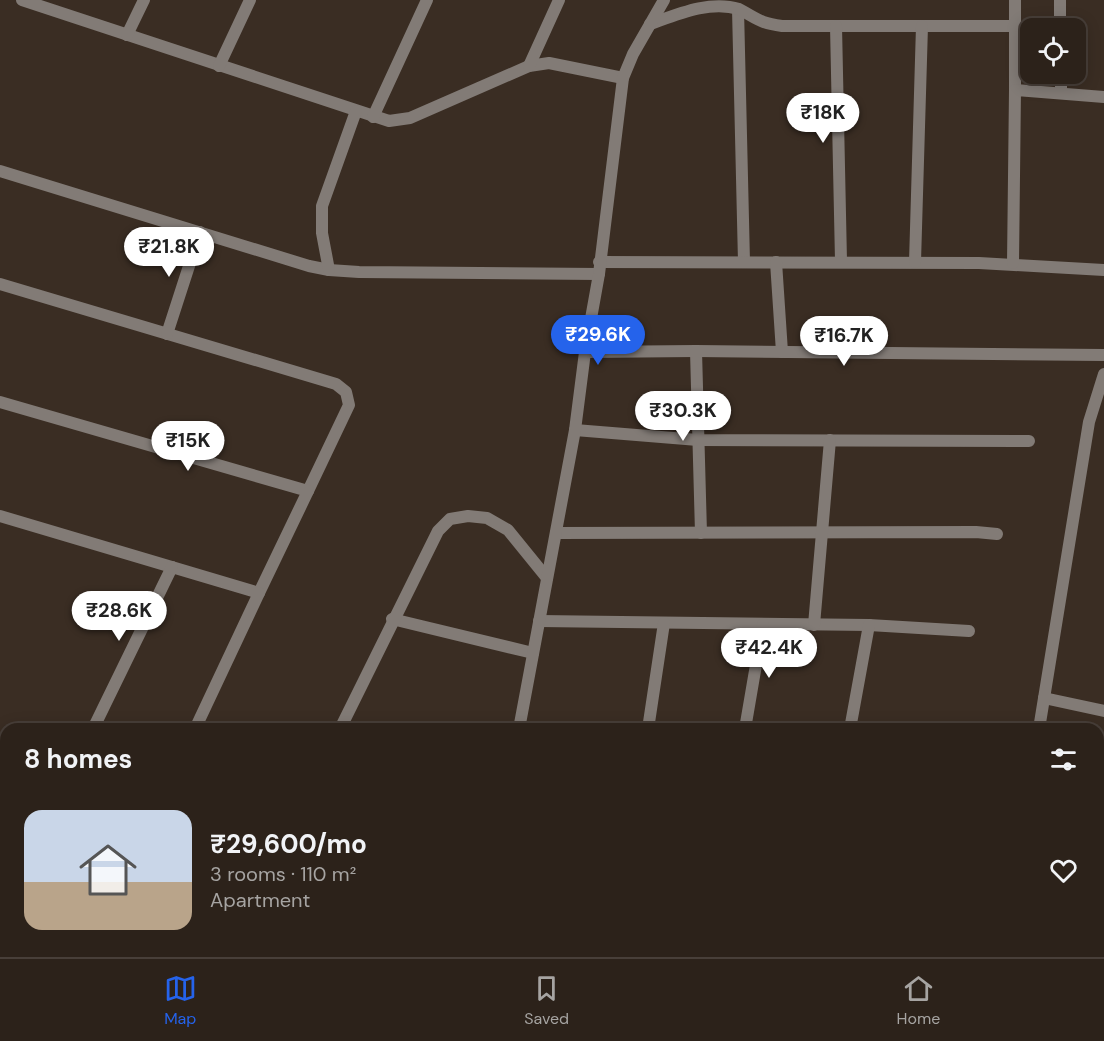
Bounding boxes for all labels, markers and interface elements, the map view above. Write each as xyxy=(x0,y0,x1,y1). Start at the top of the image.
map controls xyxy=(1020,18,1086,84)
button: locate xyxy=(1020,18,1086,84)
pin: ₹18K xyxy=(787,93,859,144)
text: ₹18K xyxy=(800,99,846,125)
pin: ₹21.8K xyxy=(120,227,218,278)
text: ₹21.8K xyxy=(138,233,200,259)
pin: ₹29.6K xyxy=(549,315,647,366)
pin: ₹16.7K xyxy=(795,316,893,367)
text: ₹29.6K xyxy=(565,321,631,347)
text: ₹16.7K xyxy=(814,322,874,348)
pin: ₹30.3K xyxy=(634,391,732,442)
text: ₹30.3K xyxy=(649,397,717,423)
pin: ₹15K xyxy=(152,421,224,472)
text: ₹15K xyxy=(165,427,211,453)
pin: ₹28.6K xyxy=(70,591,168,642)
text: ₹28.6K xyxy=(86,597,152,623)
pin: ₹42.4K xyxy=(720,628,818,679)
text: ₹42.4K xyxy=(735,634,803,660)
text: 8 homes xyxy=(24,742,132,776)
icon: filters xyxy=(1047,743,1080,776)
text: ₹29,600/mo xyxy=(210,827,367,861)
icon: home xyxy=(72,834,144,906)
icon: heart xyxy=(1047,854,1080,887)
text: 3 rooms · 110 m² xyxy=(210,861,356,887)
text: Apartment xyxy=(210,887,310,913)
tab: Map xyxy=(164,972,197,1029)
tab: Saved xyxy=(524,972,569,1029)
tab: Home xyxy=(897,972,940,1029)

